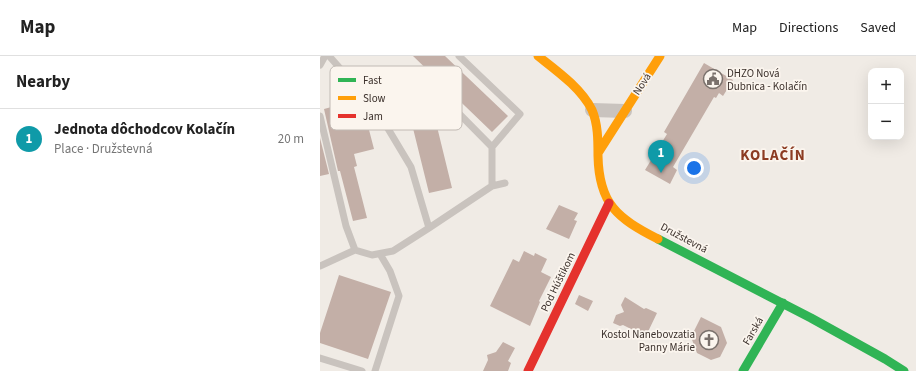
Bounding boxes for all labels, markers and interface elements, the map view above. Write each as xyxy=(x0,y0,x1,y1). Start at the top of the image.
text: Map xyxy=(20,14,55,41)
text: Map xyxy=(732,18,757,38)
text: Directions xyxy=(779,18,838,38)
text: Saved xyxy=(860,18,896,38)
legend xyxy=(330,66,462,130)
place label: DHZO Nová Dubnica - Kolačín xyxy=(727,66,807,94)
public building icon: DHZO Nová Dubnica - Kolačín xyxy=(702,68,724,90)
map controls xyxy=(868,68,904,140)
button: + xyxy=(868,68,904,104)
text: Nearby xyxy=(16,70,70,94)
street label: Nová xyxy=(629,70,655,98)
text: Fast xyxy=(363,73,382,88)
text: Slow xyxy=(363,91,386,106)
button: − xyxy=(868,104,904,140)
text: Jam xyxy=(363,109,383,124)
text: Jednota dôchodcov Kolačín xyxy=(54,119,235,140)
text: 1 xyxy=(26,130,32,148)
text: 20 m xyxy=(278,130,304,148)
text: Place · Družstevná xyxy=(54,140,153,158)
pin: 1 xyxy=(648,140,674,173)
district label: KOLAČÍN xyxy=(740,145,806,166)
your location xyxy=(684,158,704,178)
street label: Družstevná xyxy=(658,219,710,257)
street label: Pod Húštikom xyxy=(537,250,579,314)
street label: Farská xyxy=(739,314,767,348)
place label: Kostol Nanebovzatia Panny Márie xyxy=(601,327,696,355)
church icon: Kostol Nanebovzatia Panny Márie xyxy=(698,329,720,351)

